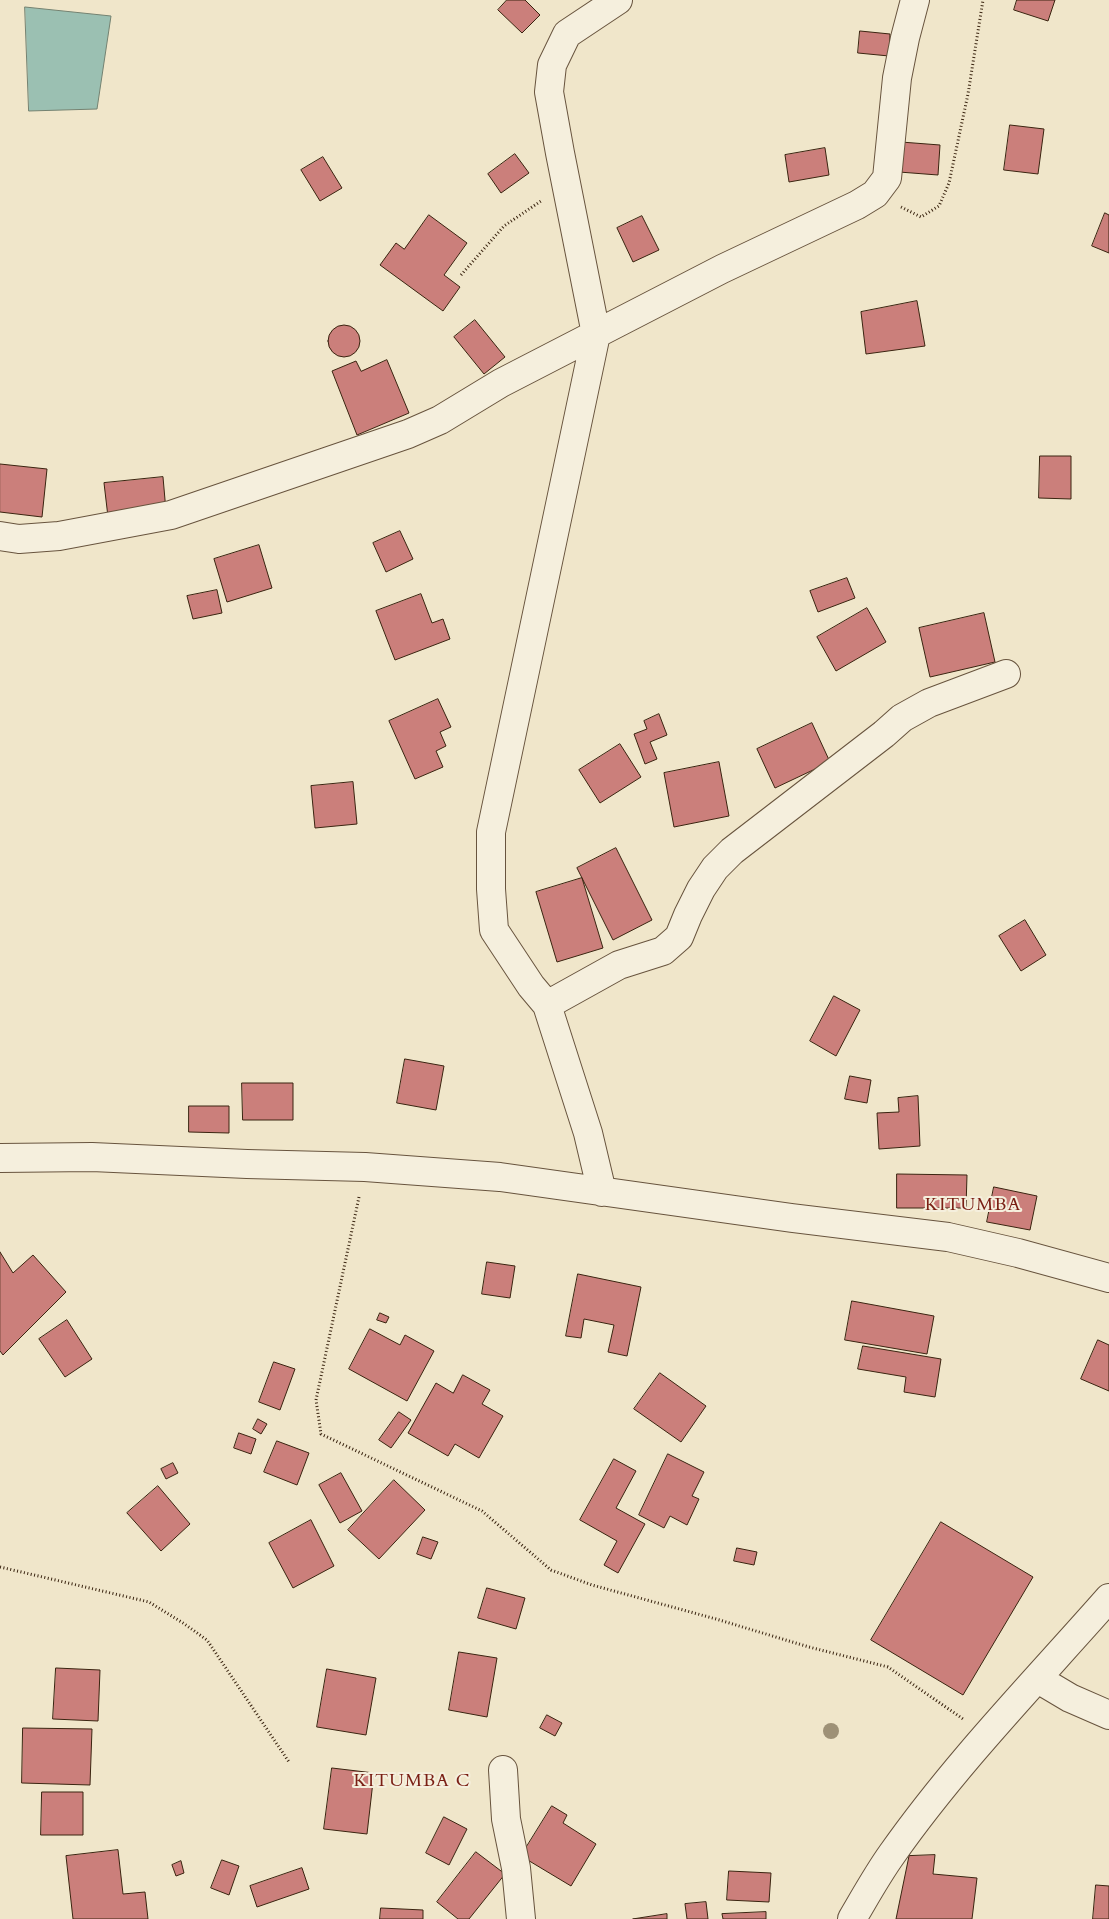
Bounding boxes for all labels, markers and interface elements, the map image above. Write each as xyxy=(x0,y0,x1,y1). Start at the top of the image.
district label: KITUMBA xyxy=(924,1195,1022,1217)
district label: KITUMBA C xyxy=(352,1771,472,1793)

